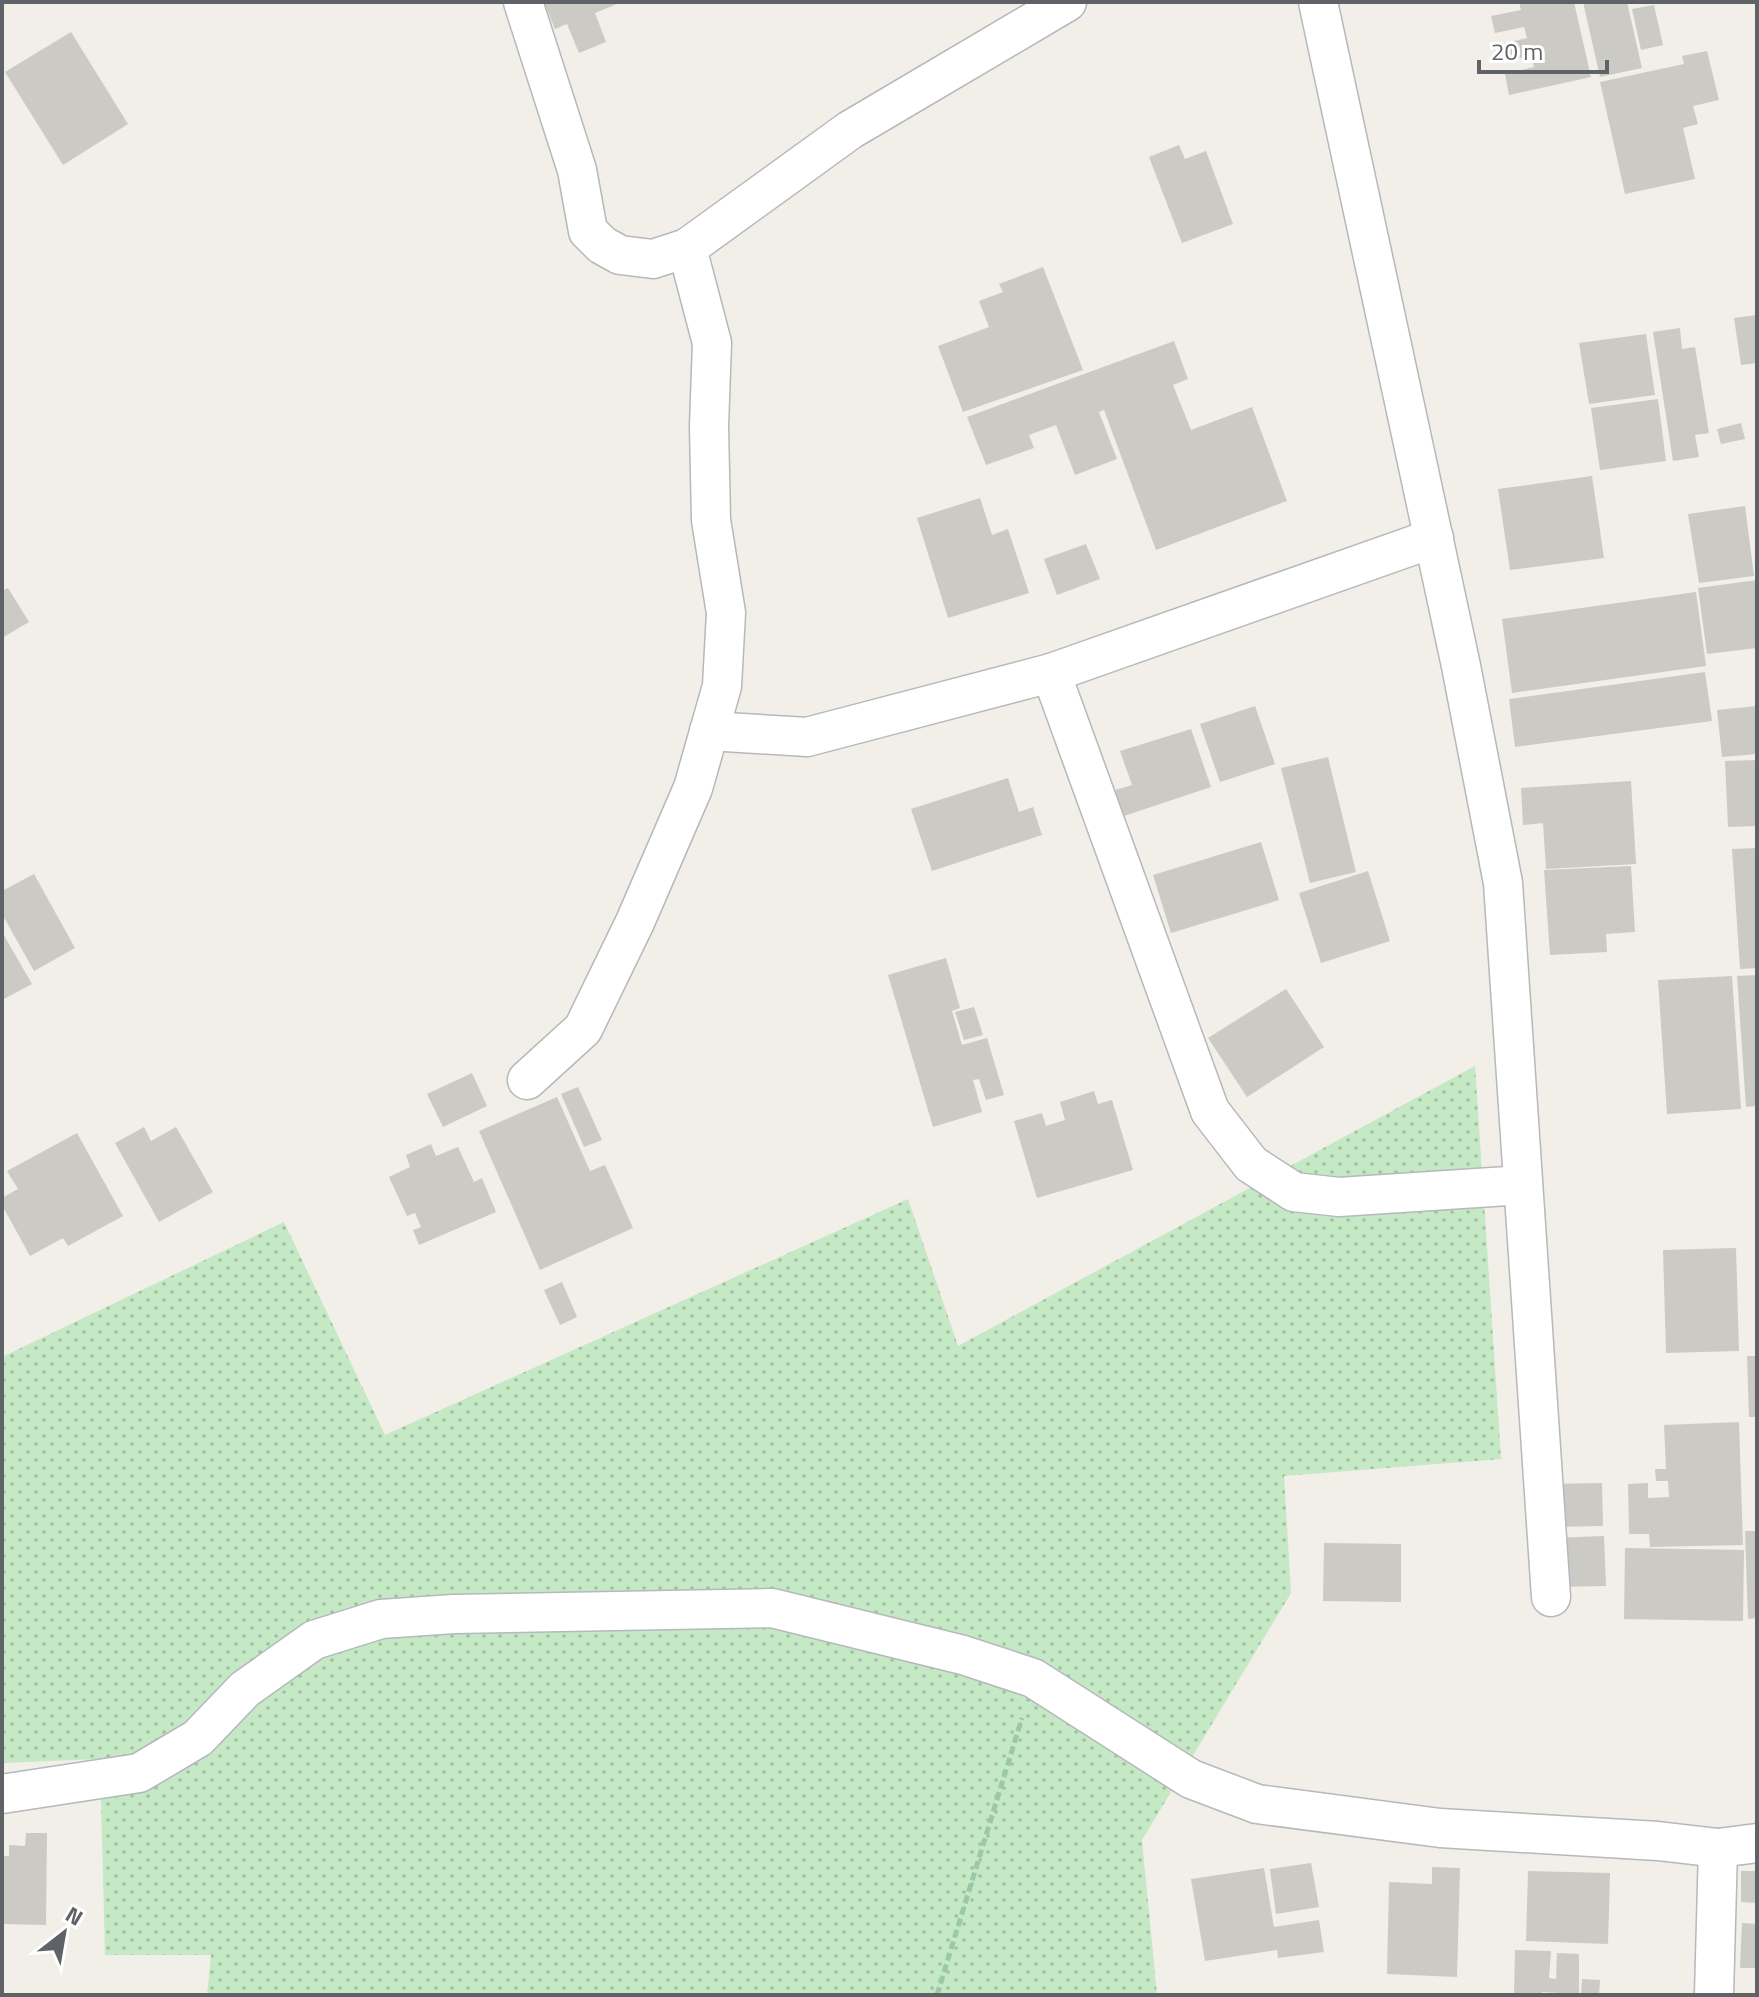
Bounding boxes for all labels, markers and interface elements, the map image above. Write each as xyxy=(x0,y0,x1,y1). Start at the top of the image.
scale bar xyxy=(1479,24,1607,74)
text: 20 m xyxy=(1491,33,1543,69)
north arrow xyxy=(24,1893,104,1973)
text: N xyxy=(59,1897,90,1934)

